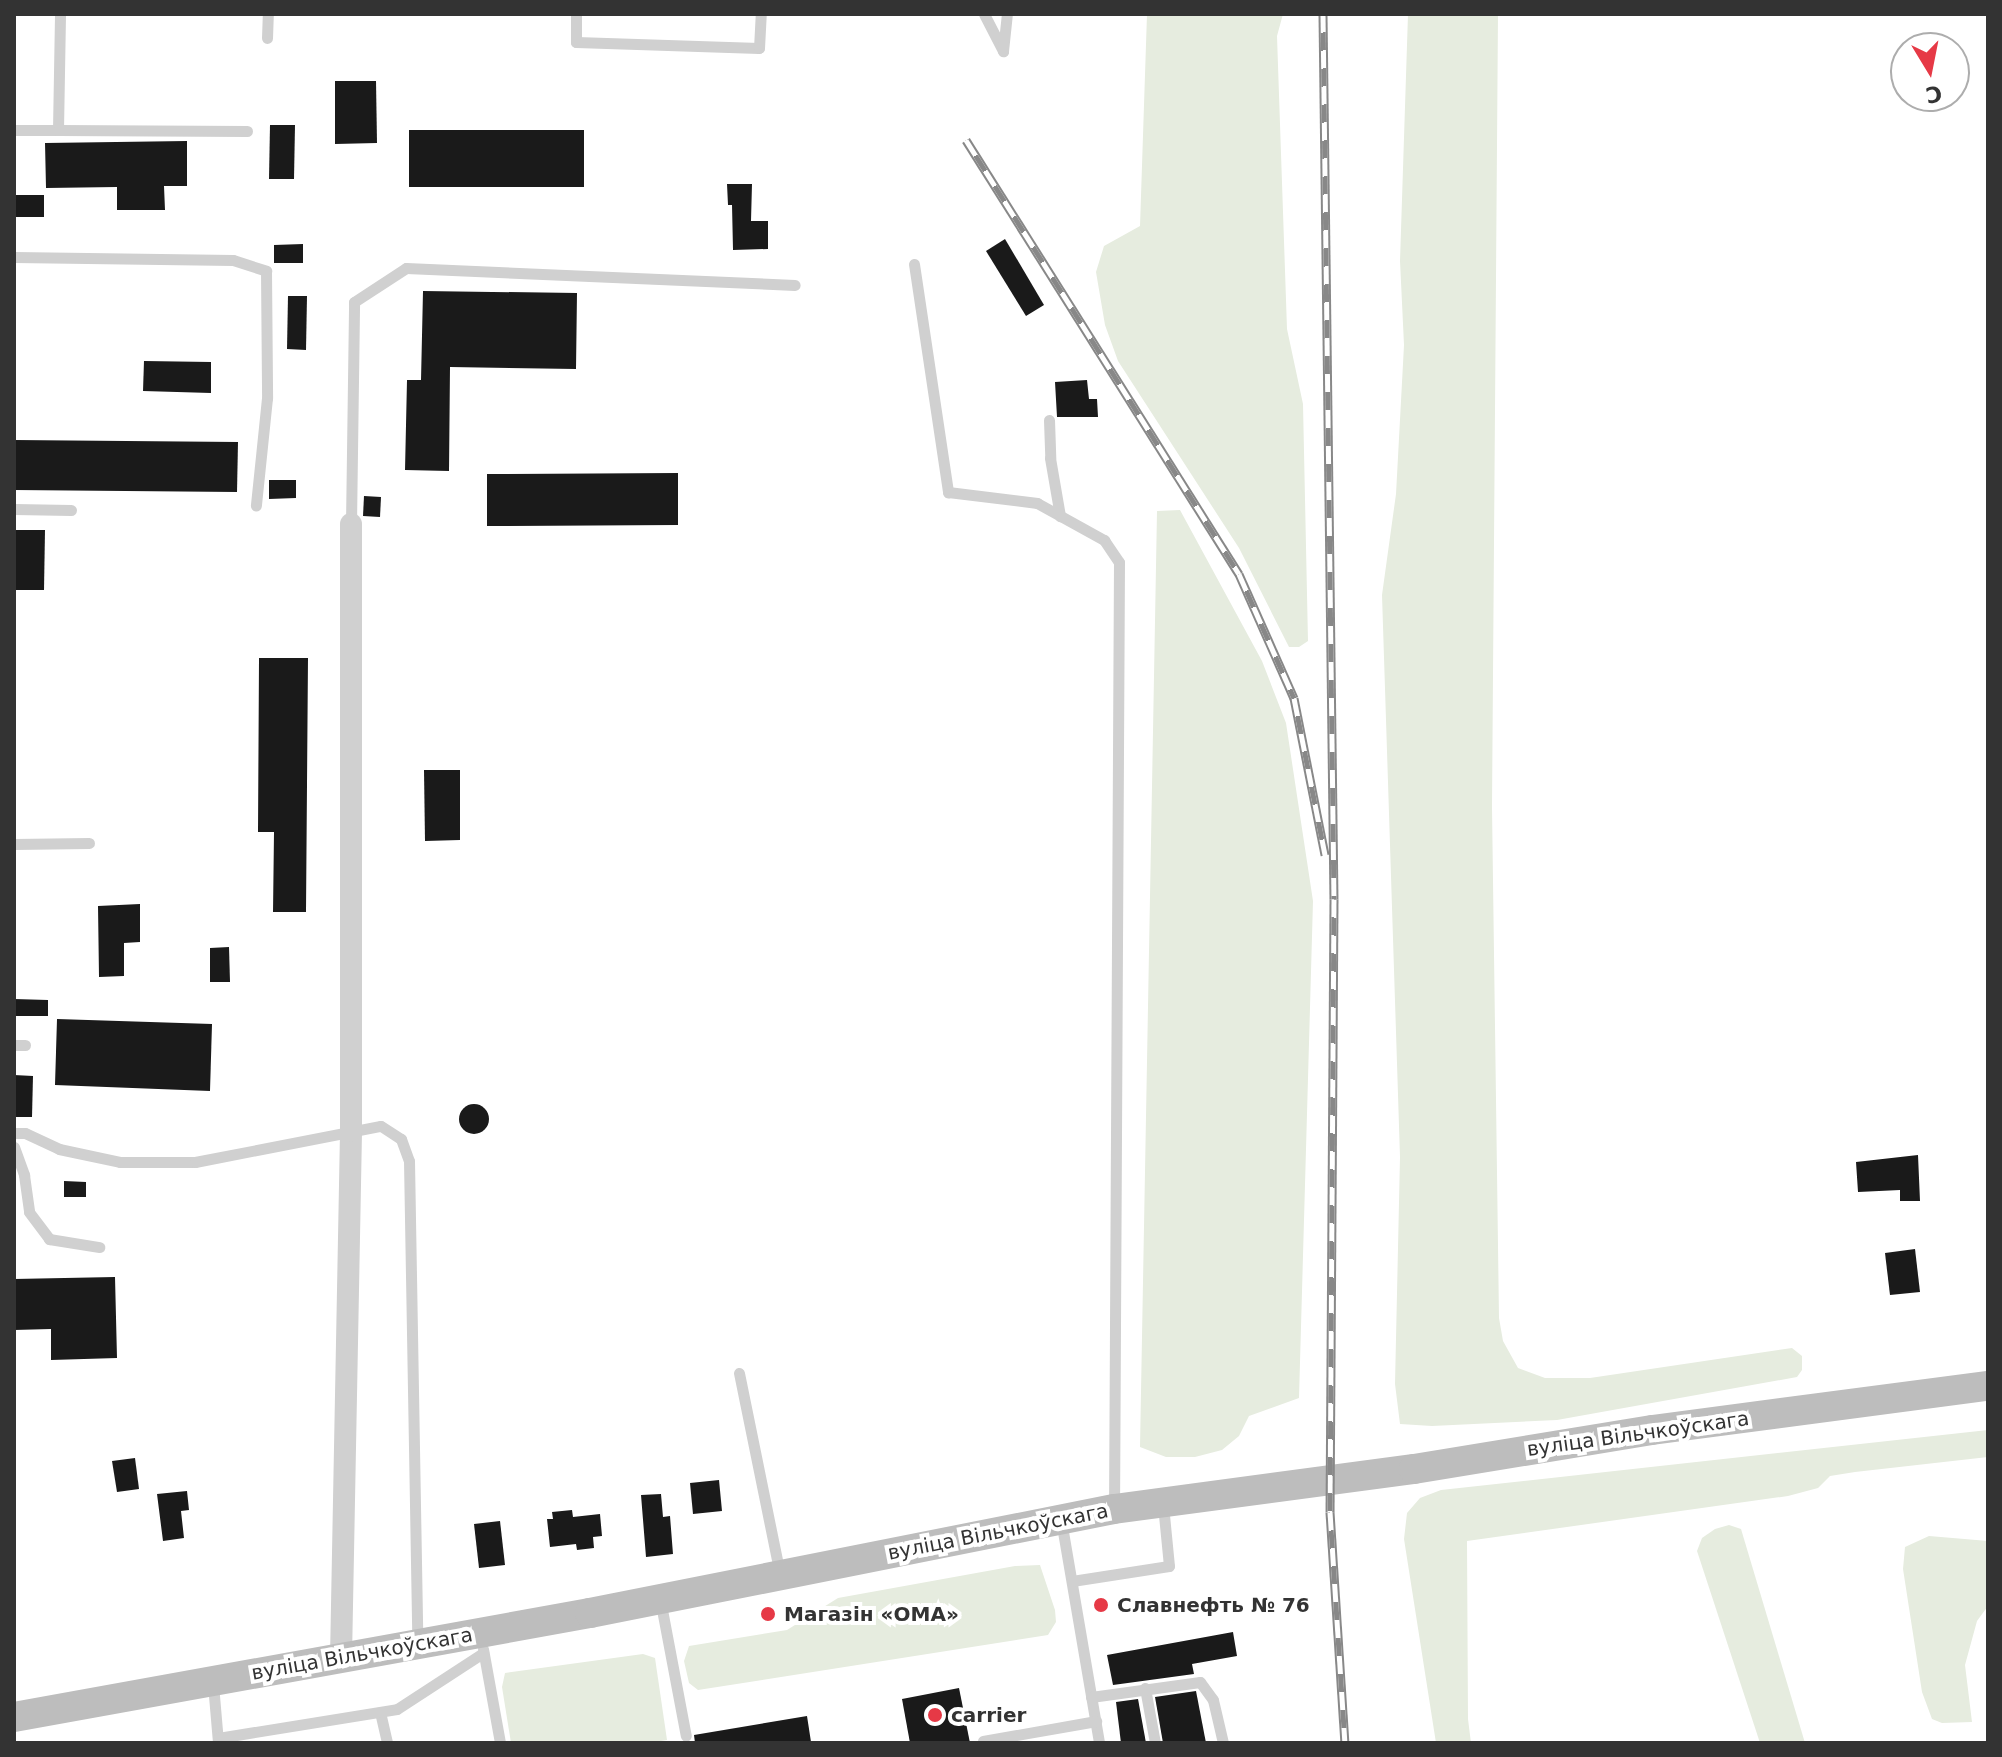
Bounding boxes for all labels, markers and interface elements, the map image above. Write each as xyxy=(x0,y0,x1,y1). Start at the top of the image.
north arrow xyxy=(1890,32,1970,112)
text: С xyxy=(1924,80,1944,108)
street label: вуліца Вільчкоўскага xyxy=(1525,1407,1751,1461)
street label: вуліца Вільчкоўскага xyxy=(886,1499,1110,1565)
place label: Славнефть № 76 xyxy=(1117,1593,1310,1617)
marker: Славнефть № 76 xyxy=(1092,1596,1110,1614)
place label: Магазін «ОМА» xyxy=(784,1602,959,1626)
marker: Магазін «ОМА» xyxy=(759,1605,777,1623)
street label: вуліца Вільчкоўскага xyxy=(250,1623,474,1685)
place label: carrier xyxy=(951,1703,1026,1727)
marker: carrier xyxy=(926,1706,944,1724)

